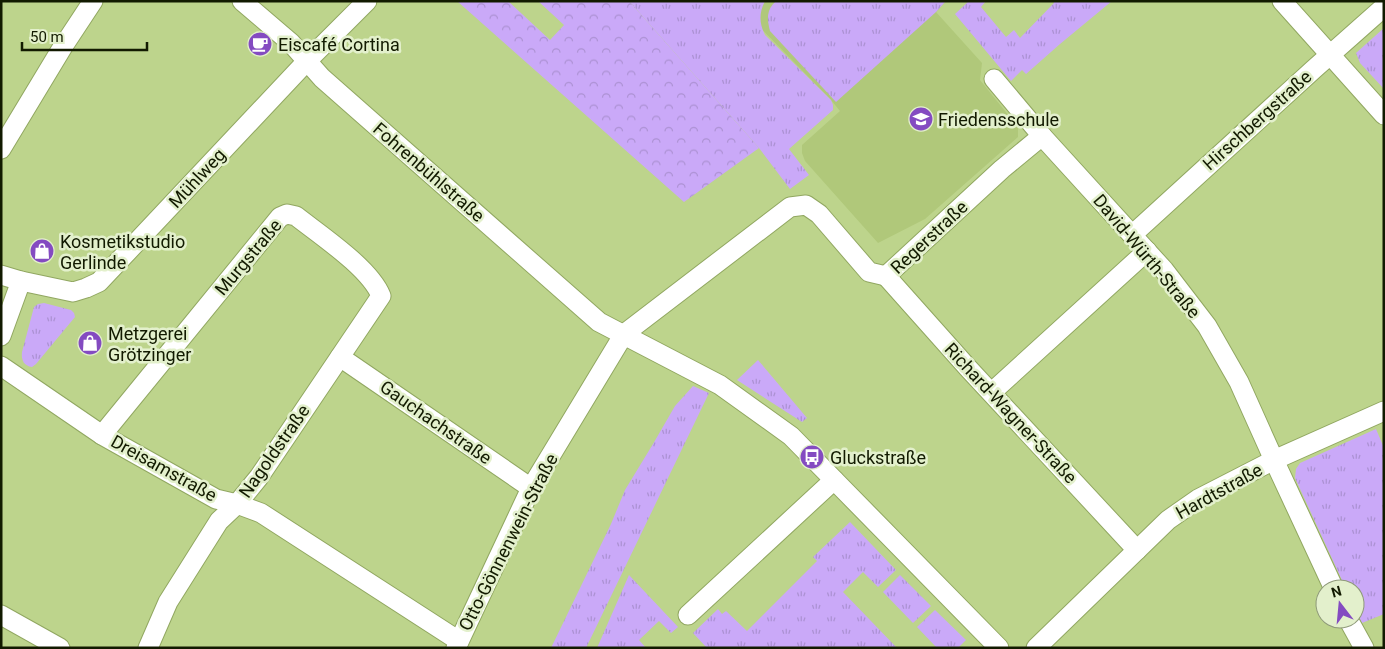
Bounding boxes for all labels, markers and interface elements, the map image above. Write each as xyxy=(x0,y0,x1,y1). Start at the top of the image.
scale bar xyxy=(22,20,148,52)
text: 50 m xyxy=(30,28,64,46)
cafe icon: Eiscafé Cortina xyxy=(247,31,273,57)
place label: Eiscafé Cortina xyxy=(278,34,400,55)
street label: Hirschbergstraße xyxy=(1198,66,1316,174)
school or university icon: Friedensschule xyxy=(908,106,934,132)
place label: Friedensschule xyxy=(938,109,1059,130)
street label: Fohrenbühlstraße xyxy=(369,118,489,226)
street label: Mühlweg xyxy=(164,144,230,212)
street label: David-Würth-Straße xyxy=(1089,190,1205,322)
street label: Regerstraße xyxy=(886,196,972,278)
street label: Murgstraße xyxy=(210,215,286,299)
place label: Kosmetikstudio Gerlinde xyxy=(60,231,185,273)
shop icon: Kosmetikstudio Gerlinde xyxy=(29,238,55,264)
place label: Metzgerei Grötzinger xyxy=(108,323,191,365)
shop icon: Metzgerei Grötzinger xyxy=(77,330,103,356)
street label: Richard-Wagner-Straße xyxy=(941,338,1081,488)
street label: Gauchachstraße xyxy=(376,376,496,468)
street label: Nagoldstraße xyxy=(234,401,314,501)
street label: Dreisamstraße xyxy=(108,430,220,506)
bus stop icon: Gluckstraße xyxy=(799,444,825,470)
place label: Gluckstraße xyxy=(830,447,926,468)
street label: Otto-Gönnenwein-Straße xyxy=(454,450,562,634)
street label: Hardtstraße xyxy=(1172,459,1266,523)
north arrow xyxy=(1315,579,1365,629)
text: N xyxy=(1329,582,1343,601)

